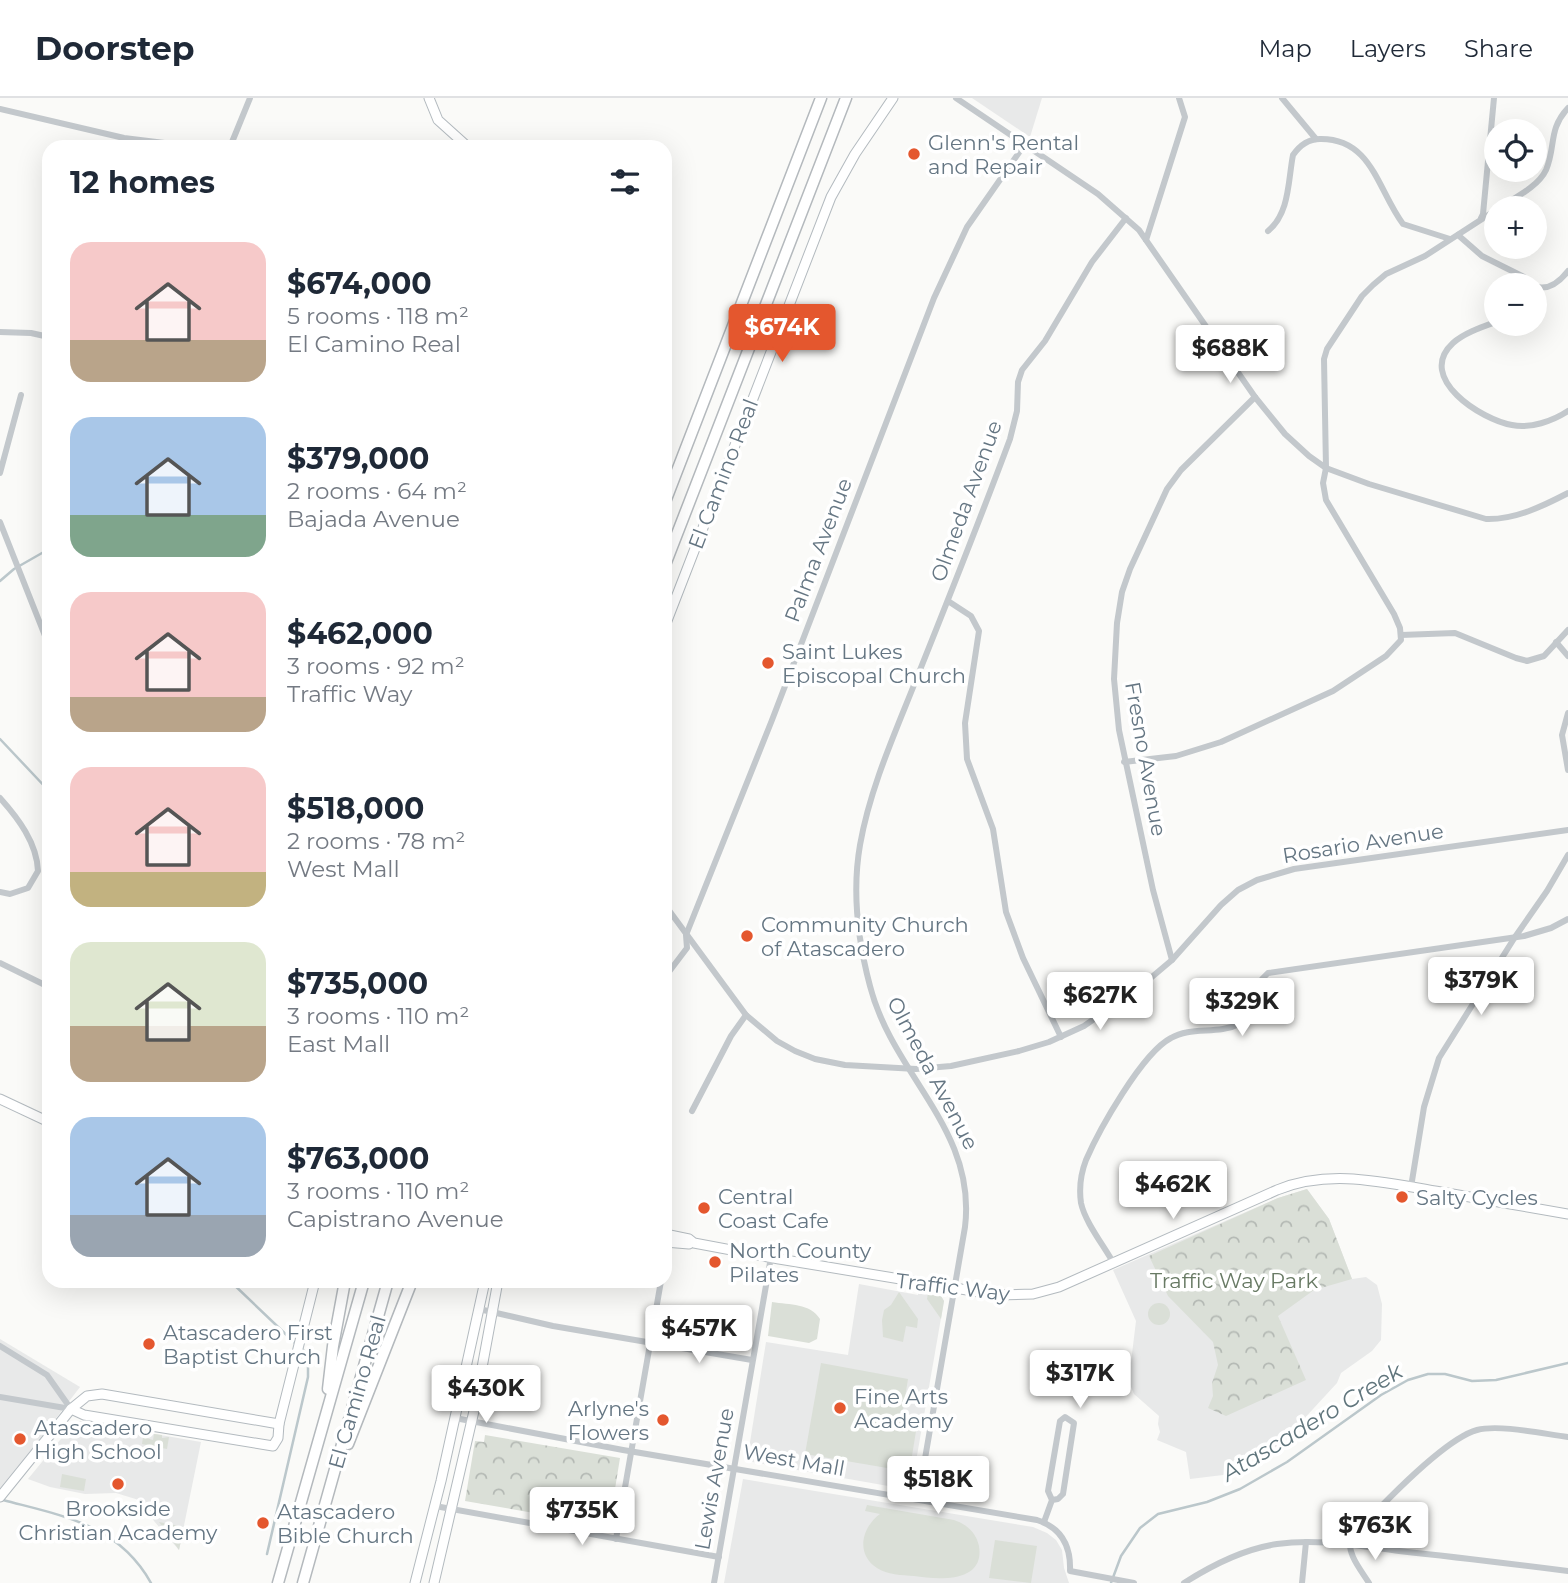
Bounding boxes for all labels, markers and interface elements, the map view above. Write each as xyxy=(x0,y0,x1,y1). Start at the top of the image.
text: Doorstep xyxy=(35,28,195,68)
text: Map xyxy=(1258,34,1312,63)
text: Layers xyxy=(1350,34,1426,63)
text: Share xyxy=(1464,34,1533,63)
map controls xyxy=(1484,119,1547,336)
button: locate xyxy=(1484,119,1547,182)
place label: Glenn's Rental and Repair xyxy=(928,130,1079,179)
marker: Glenn's Rental and Repair xyxy=(906,146,922,162)
icon: filters xyxy=(606,163,644,201)
text: 12 homes xyxy=(70,164,215,201)
button: + xyxy=(1484,196,1547,259)
text: $674,000 xyxy=(287,265,432,302)
icon: home xyxy=(126,270,210,354)
button: − xyxy=(1484,273,1547,336)
text: 5 rooms · 118 m² xyxy=(287,302,469,330)
pin: $674K xyxy=(733,304,831,364)
text: $674K xyxy=(745,313,819,341)
pin: $688K xyxy=(1181,326,1279,385)
text: El Camino Real xyxy=(287,330,461,358)
text: $688K xyxy=(1192,334,1268,362)
street label: El Camino Real xyxy=(683,395,763,553)
street label: Olmeda Avenue xyxy=(925,417,1007,585)
text: $379,000 xyxy=(287,440,429,477)
icon: home xyxy=(126,445,210,529)
street label: Palma Avenue xyxy=(779,474,857,626)
text: 2 rooms · 64 m² xyxy=(287,477,467,505)
text: Bajada Avenue xyxy=(287,505,460,533)
text: $462,000 xyxy=(287,615,433,652)
icon: home xyxy=(126,620,210,704)
place label: Saint Lukes Episcopal Church xyxy=(782,639,966,688)
text: 3 rooms · 92 m² xyxy=(287,652,465,680)
marker: Saint Lukes Episcopal Church xyxy=(760,655,776,671)
text: Traffic Way xyxy=(287,680,412,708)
street label: Fresno Avenue xyxy=(1120,680,1172,838)
text: $518,000 xyxy=(287,790,424,827)
icon: home xyxy=(126,795,210,879)
street label: Rosario Avenue xyxy=(1281,818,1445,868)
text: 2 rooms · 78 m² xyxy=(287,827,465,855)
text: West Mall xyxy=(287,855,400,883)
place label: Community Church of Atascadero xyxy=(761,912,969,961)
marker: Community Church of Atascadero xyxy=(739,928,755,944)
pin: $379K xyxy=(1432,958,1530,1017)
text: $735,000 xyxy=(287,965,428,1002)
text: $379K xyxy=(1444,966,1518,994)
icon: home xyxy=(126,970,210,1054)
pin: $627K xyxy=(1051,972,1149,1032)
pin: $329K xyxy=(1193,978,1291,1038)
text: $627K xyxy=(1063,981,1137,1009)
text: $329K xyxy=(1205,987,1279,1015)
street label: Olmeda Avenue xyxy=(882,992,984,1154)
text: 3 rooms · 110 m² xyxy=(287,1002,469,1030)
text: East Mall xyxy=(287,1030,390,1058)
text: $763,000 xyxy=(287,1140,429,1177)
icon: home xyxy=(126,1145,210,1229)
pin: $462K xyxy=(1124,1162,1222,1221)
text: $462K xyxy=(1135,1170,1211,1198)
text: 3 rooms · 110 m² xyxy=(287,1177,469,1205)
place label: Central Coast Cafe xyxy=(718,1184,829,1233)
place label: Salty Cycles xyxy=(1416,1185,1538,1210)
marker: Salty Cycles xyxy=(1394,1189,1410,1205)
marker: Central Coast Cafe xyxy=(696,1200,712,1216)
text: Capistrano Avenue xyxy=(287,1205,504,1233)
place label: North County Pilates xyxy=(729,1238,872,1287)
marker: North County Pilates xyxy=(707,1254,723,1270)
street label: Traffic Way xyxy=(895,1268,1012,1306)
park label: Traffic Way Park xyxy=(1150,1268,1318,1293)
pin: $457K xyxy=(650,1306,748,1365)
street label: El Camino Real xyxy=(323,1312,391,1472)
text: $457K xyxy=(661,1314,737,1342)
place label: Atascadero First Baptist Church xyxy=(163,1320,333,1369)
marker: Atascadero First Baptist Church xyxy=(141,1336,157,1352)
pin: $317K xyxy=(1031,1350,1129,1410)
water label: Atascadero Creek xyxy=(1215,1356,1409,1488)
text: $317K xyxy=(1046,1359,1114,1387)
pin: $430K xyxy=(437,1366,535,1425)
text: $430K xyxy=(448,1374,524,1402)
place label: Fine Arts Academy xyxy=(854,1384,954,1433)
place label: Arlyne's Flowers xyxy=(568,1396,649,1445)
marker: Fine Arts Academy xyxy=(832,1400,848,1416)
street label: Lewis Avenue xyxy=(689,1406,739,1552)
marker: Arlyne's Flowers xyxy=(655,1412,671,1428)
place label: Atascadero High School xyxy=(34,1415,162,1464)
marker: Atascadero High School xyxy=(12,1431,28,1447)
street label: West Mall xyxy=(741,1439,847,1481)
pin: $518K xyxy=(889,1456,987,1516)
text: $518K xyxy=(903,1465,973,1493)
marker: Brookside Christian Academy xyxy=(110,1476,126,1492)
pin: $735K xyxy=(533,1488,631,1547)
place label: Brookside Christian Academy xyxy=(19,1496,218,1545)
text: $735K xyxy=(546,1496,618,1524)
place label: Atascadero Bible Church xyxy=(277,1499,414,1548)
pin: $763K xyxy=(1326,1502,1424,1562)
text: $763K xyxy=(1338,1511,1412,1539)
marker: Atascadero Bible Church xyxy=(255,1515,271,1531)

